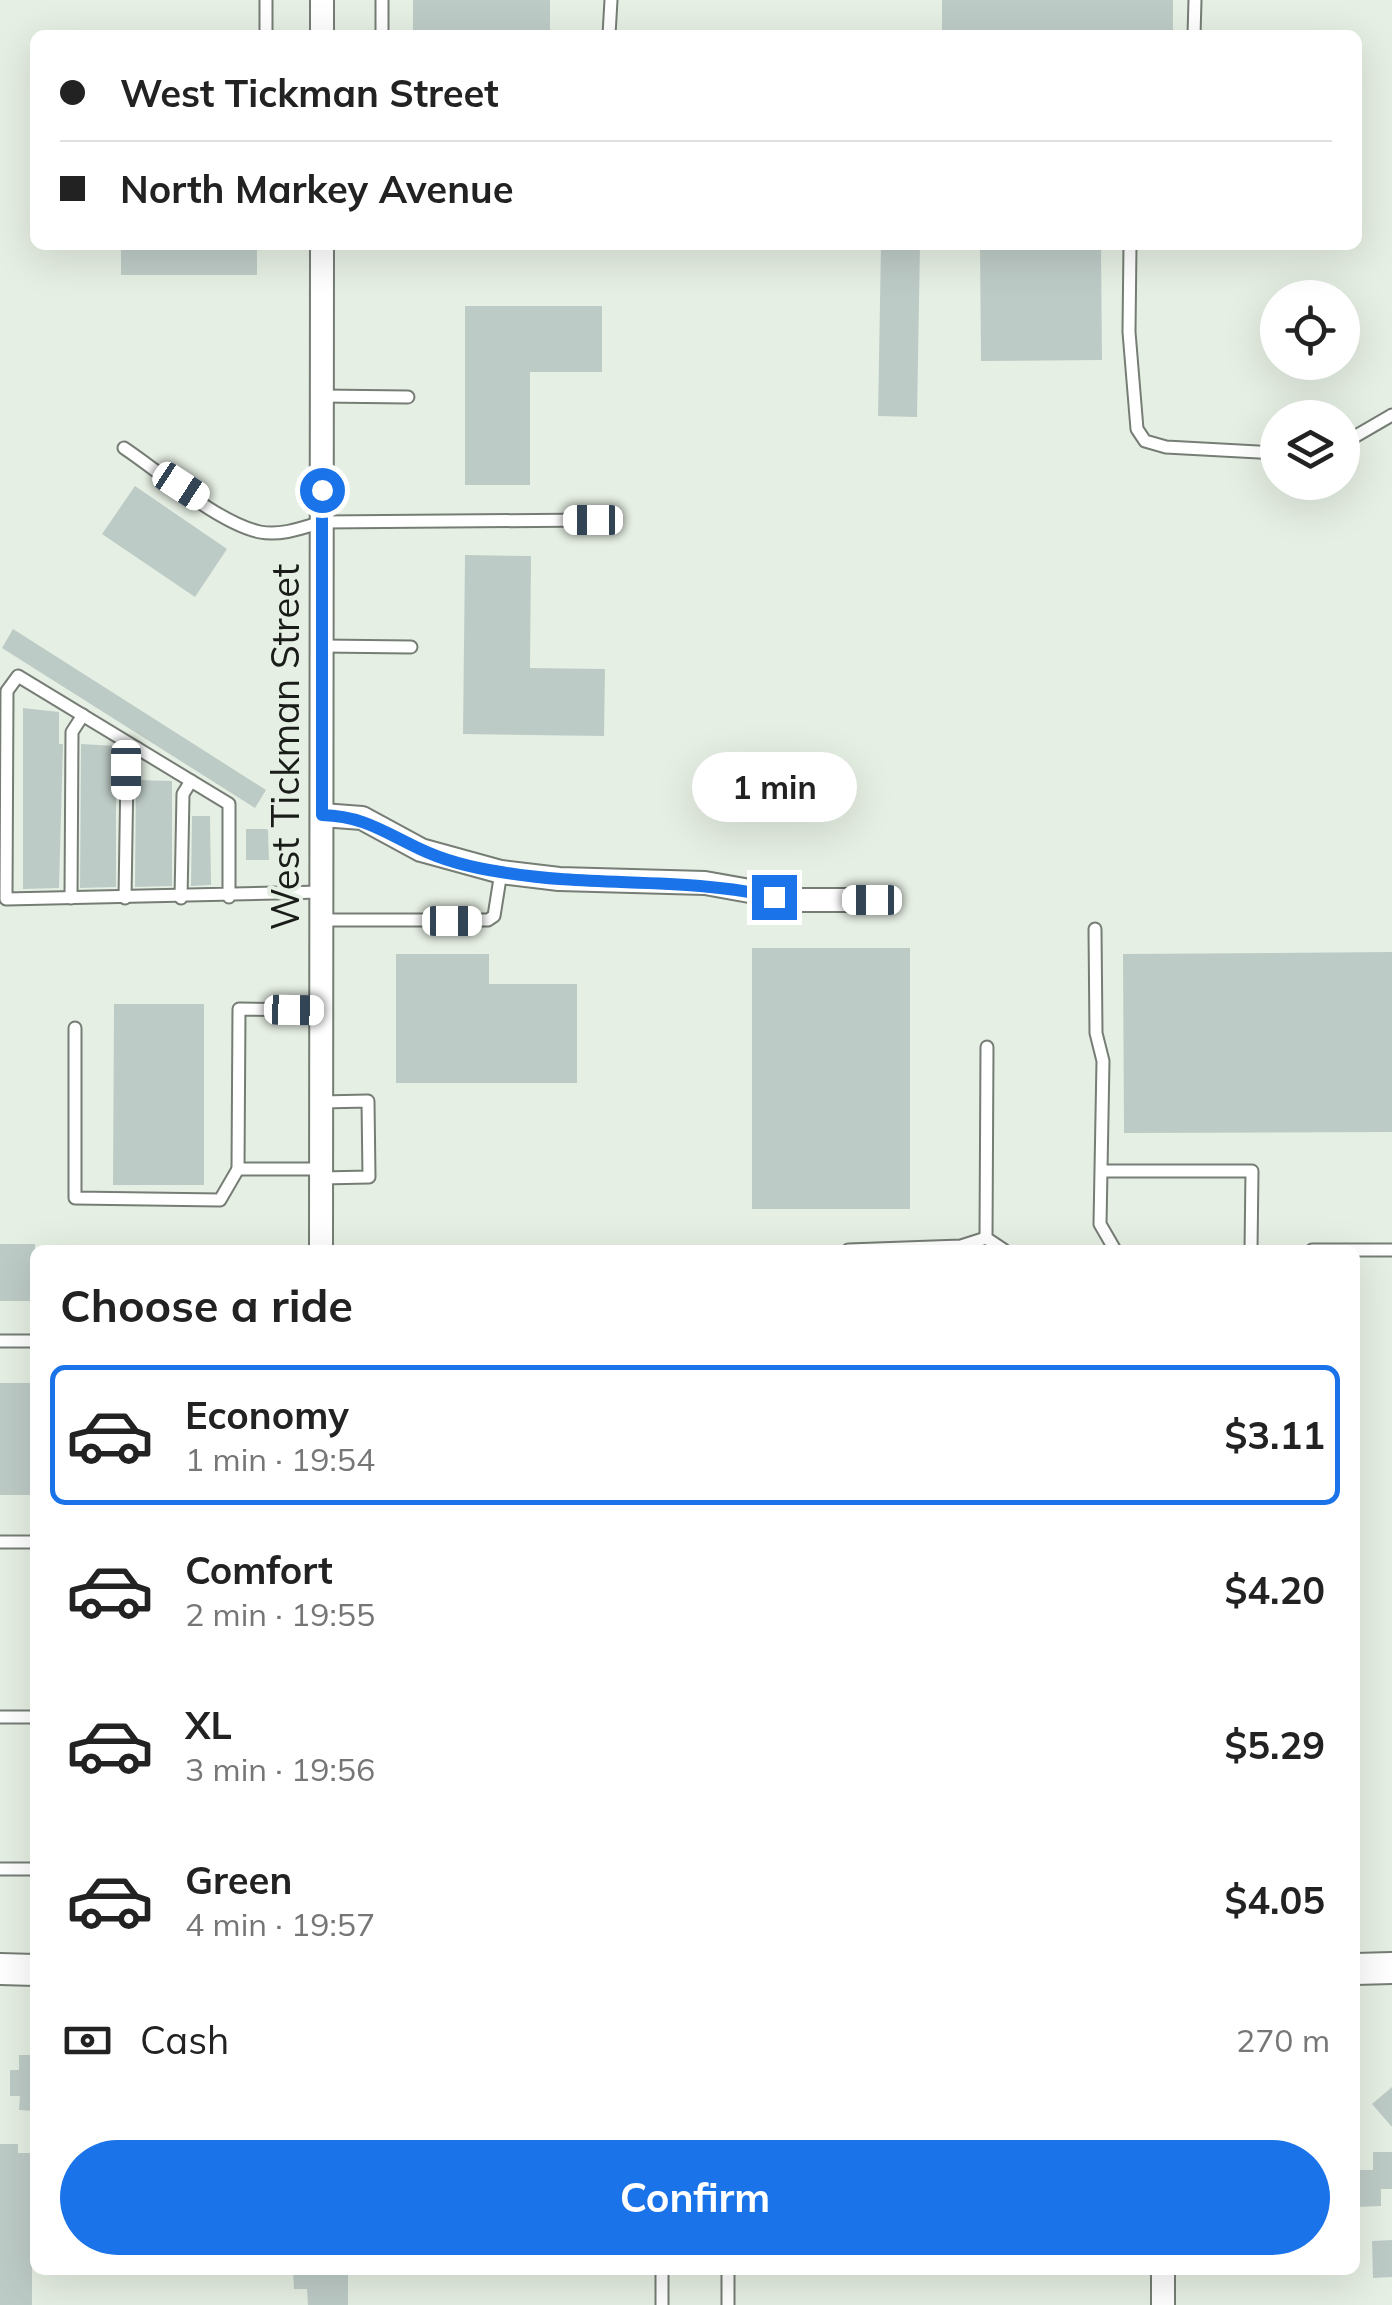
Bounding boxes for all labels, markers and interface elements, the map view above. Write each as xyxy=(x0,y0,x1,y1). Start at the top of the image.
text: West Tickman Street xyxy=(120,69,499,117)
text: North Markey Avenue xyxy=(120,165,514,213)
map controls xyxy=(1260,280,1360,500)
button: locate xyxy=(1260,280,1360,380)
button: layers xyxy=(1260,400,1360,500)
car xyxy=(148,457,214,515)
route start xyxy=(300,468,345,513)
car xyxy=(563,505,623,535)
street label: West Tickman Street xyxy=(261,564,309,930)
car xyxy=(111,740,141,800)
callout: 1 min xyxy=(692,752,856,822)
text: 1 min xyxy=(732,767,817,807)
route end xyxy=(752,875,797,920)
car xyxy=(842,885,902,915)
car xyxy=(422,906,482,936)
car xyxy=(264,994,324,1026)
text: Choose a ride xyxy=(60,1277,353,1333)
icon: car xyxy=(65,1390,155,1480)
text: Economy xyxy=(185,1391,349,1439)
text: $3.11 xyxy=(1224,1411,1325,1459)
text: 1 min · 19:54 xyxy=(185,1439,375,1479)
icon: car xyxy=(65,1545,155,1635)
text: Comfort xyxy=(185,1546,333,1594)
text: $4.20 xyxy=(1224,1566,1325,1614)
text: 2 min · 19:55 xyxy=(185,1594,375,1634)
icon: car xyxy=(65,1700,155,1790)
text: XL xyxy=(185,1701,232,1749)
text: $5.29 xyxy=(1224,1721,1325,1769)
text: 3 min · 19:56 xyxy=(185,1749,375,1789)
icon: car xyxy=(65,1855,155,1945)
text: Green xyxy=(185,1856,292,1904)
text: $4.05 xyxy=(1224,1876,1325,1924)
text: 4 min · 19:57 xyxy=(185,1904,375,1944)
icon: cash xyxy=(60,2013,115,2068)
text: Cash xyxy=(140,2016,229,2064)
text: 270 m xyxy=(1236,2020,1330,2060)
button: Confirm xyxy=(60,2140,1330,2255)

